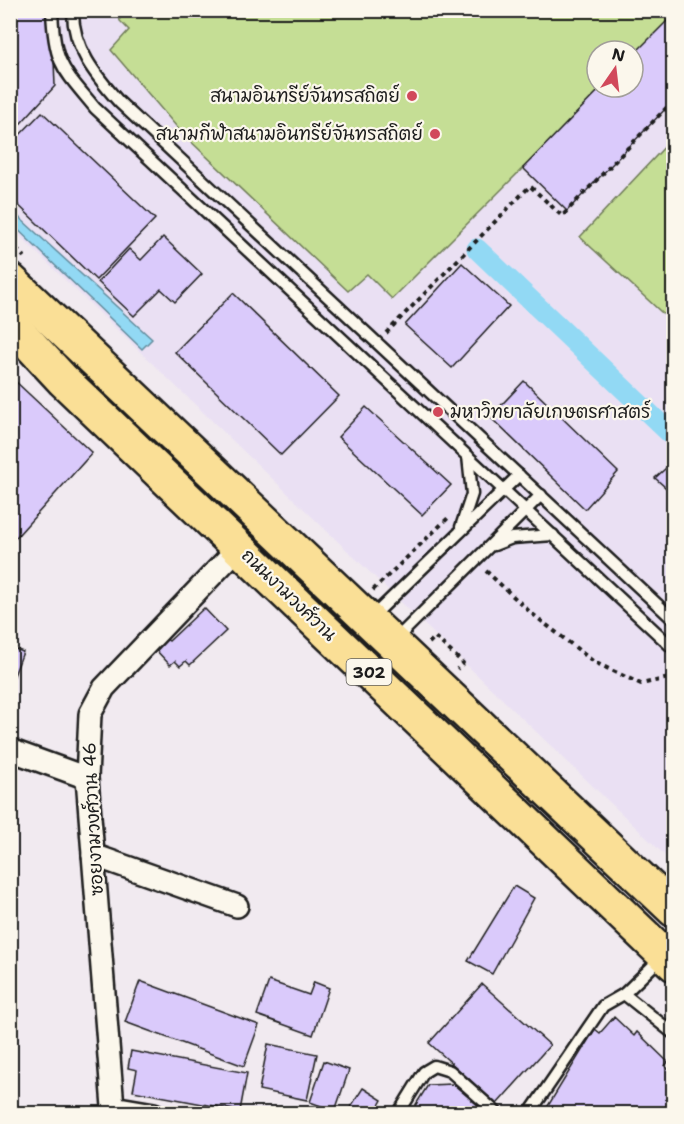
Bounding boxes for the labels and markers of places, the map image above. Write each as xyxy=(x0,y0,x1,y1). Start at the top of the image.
place label: สนามอินทรีย์จันทรสถิตย์ xyxy=(210,83,400,108)
marker: สนามอินทรีย์จันทรสถิตย์ xyxy=(405,89,419,103)
place label: สนามกีฬาสนามอินทรีย์จันทรสถิตย์ xyxy=(156,121,423,146)
marker: สนามกีฬาสนามอินทรีย์จันทรสถิตย์ xyxy=(428,127,442,141)
place label: มหาวิทยาลัยเกษตรศาสตร์ xyxy=(450,399,651,424)
marker: มหาวิทยาลัยเกษตรศาสตร์ xyxy=(431,405,445,419)

